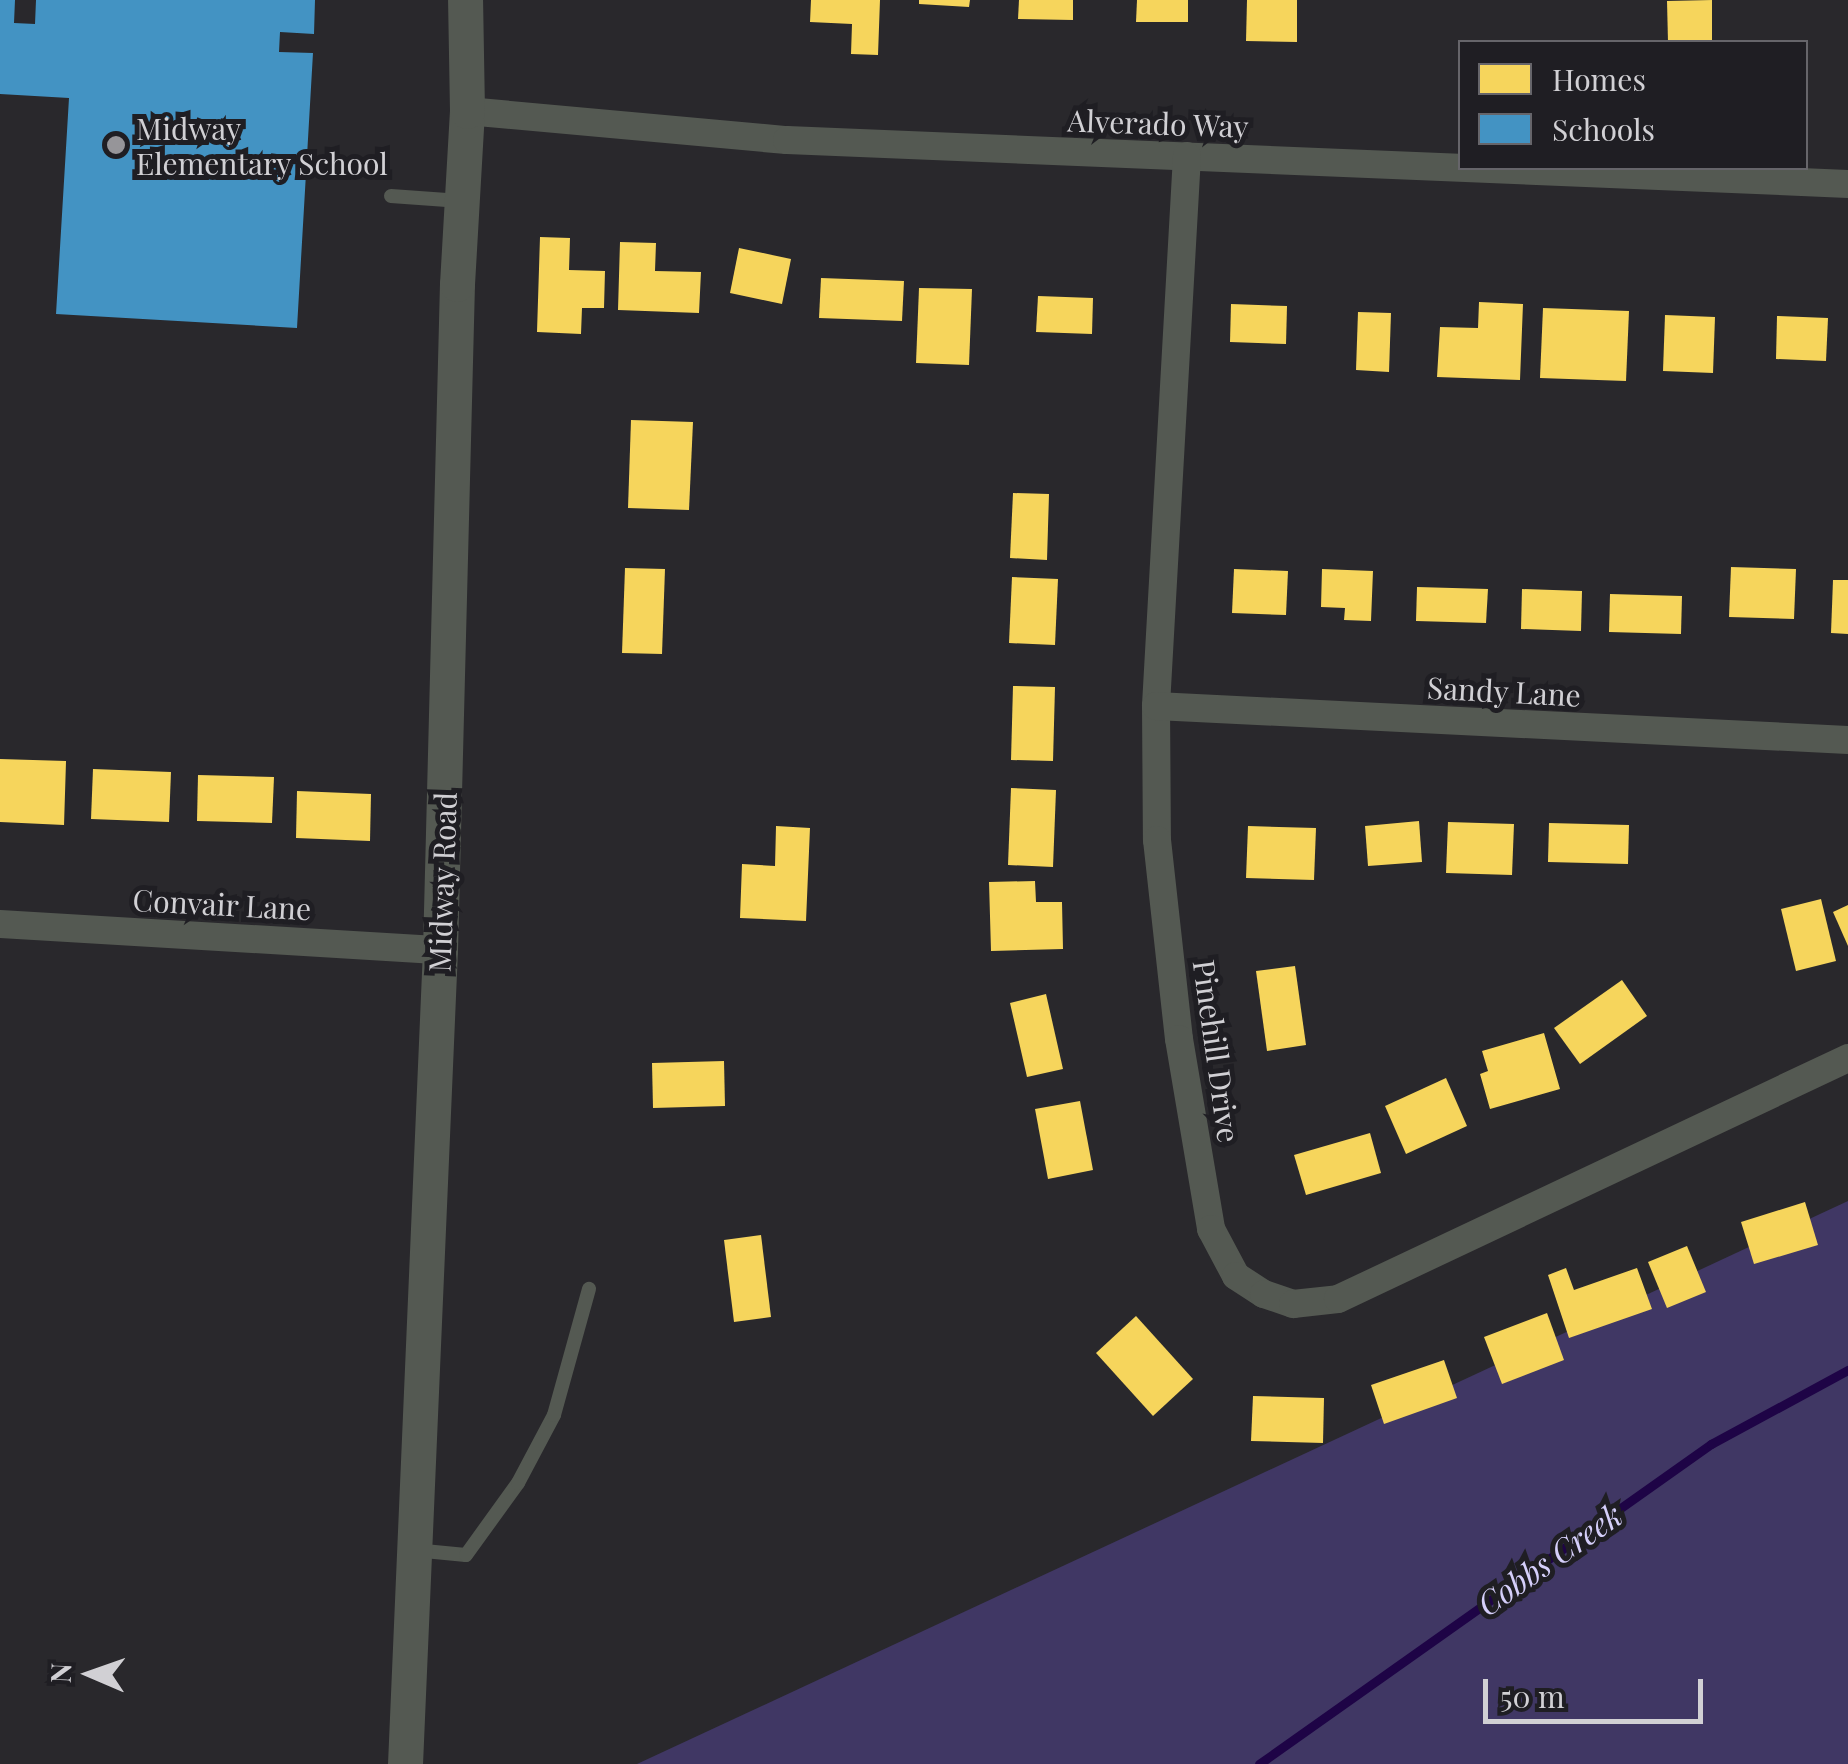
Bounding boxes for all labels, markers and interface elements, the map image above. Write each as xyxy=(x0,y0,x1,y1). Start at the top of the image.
legend xyxy=(1458,40,1808,170)
text: Homes xyxy=(1552,59,1646,99)
street label: Alverado Way xyxy=(1066,102,1250,144)
text: Schools xyxy=(1552,109,1655,149)
place label: Midway Elementary School xyxy=(136,110,389,180)
marker: Midway Elementary School xyxy=(105,134,127,156)
street label: Sandy Lane xyxy=(1426,669,1582,713)
street label: Midway Road xyxy=(421,791,463,973)
street label: Convair Lane xyxy=(131,881,313,927)
street label: Pinehill Drive xyxy=(1186,957,1248,1145)
water label: Cobbs Creek xyxy=(1469,1495,1629,1623)
north arrow xyxy=(40,1624,140,1724)
scale bar xyxy=(1488,1659,1708,1721)
text: N xyxy=(41,1662,78,1684)
text: 50 m xyxy=(1500,1676,1565,1716)

